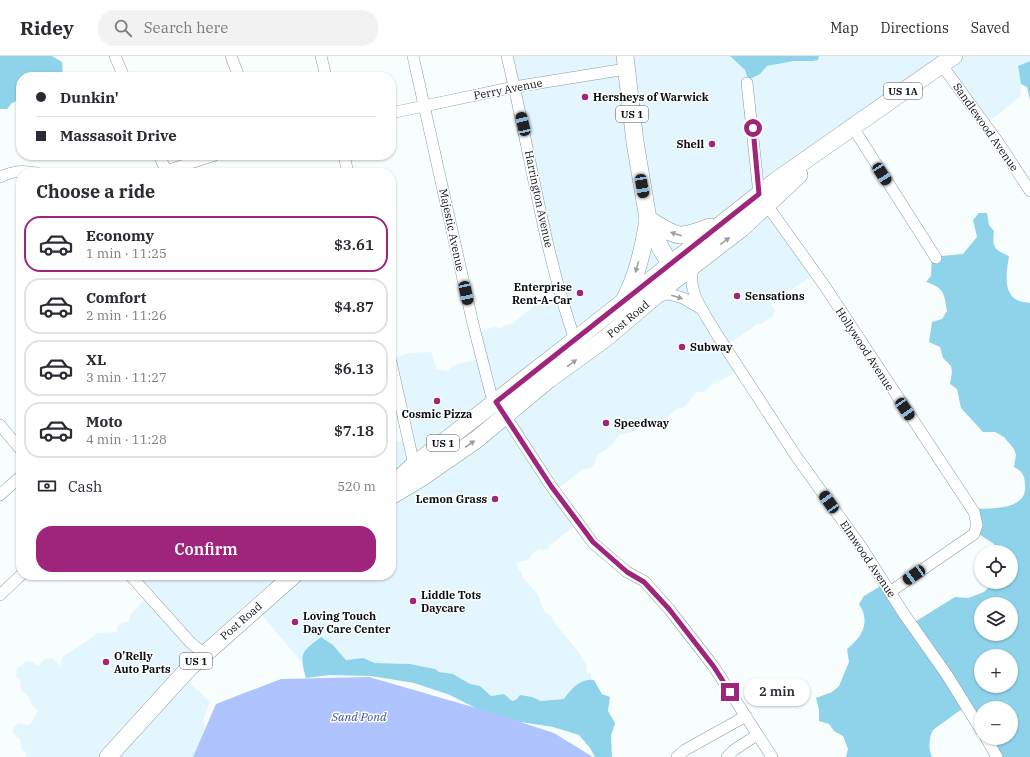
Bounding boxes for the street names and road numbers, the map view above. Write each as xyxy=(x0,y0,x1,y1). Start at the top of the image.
street label: Perry Avenue xyxy=(472,75,544,103)
street label: Sandlewood Avenue xyxy=(950,80,1022,174)
road number: US 1A xyxy=(884,83,922,99)
road number: US 1 xyxy=(616,106,648,122)
street label: Harrington Avenue xyxy=(522,149,556,249)
street label: Majestic Avenue xyxy=(436,187,468,273)
street label: Post Road xyxy=(604,297,652,341)
street label: Hollywood Avenue xyxy=(833,305,897,393)
road number: US 1 xyxy=(427,435,459,451)
street label: Elmwood Avenue xyxy=(837,518,899,600)
street label: Post Road xyxy=(217,599,265,643)
road number: US 1 xyxy=(180,653,212,669)

